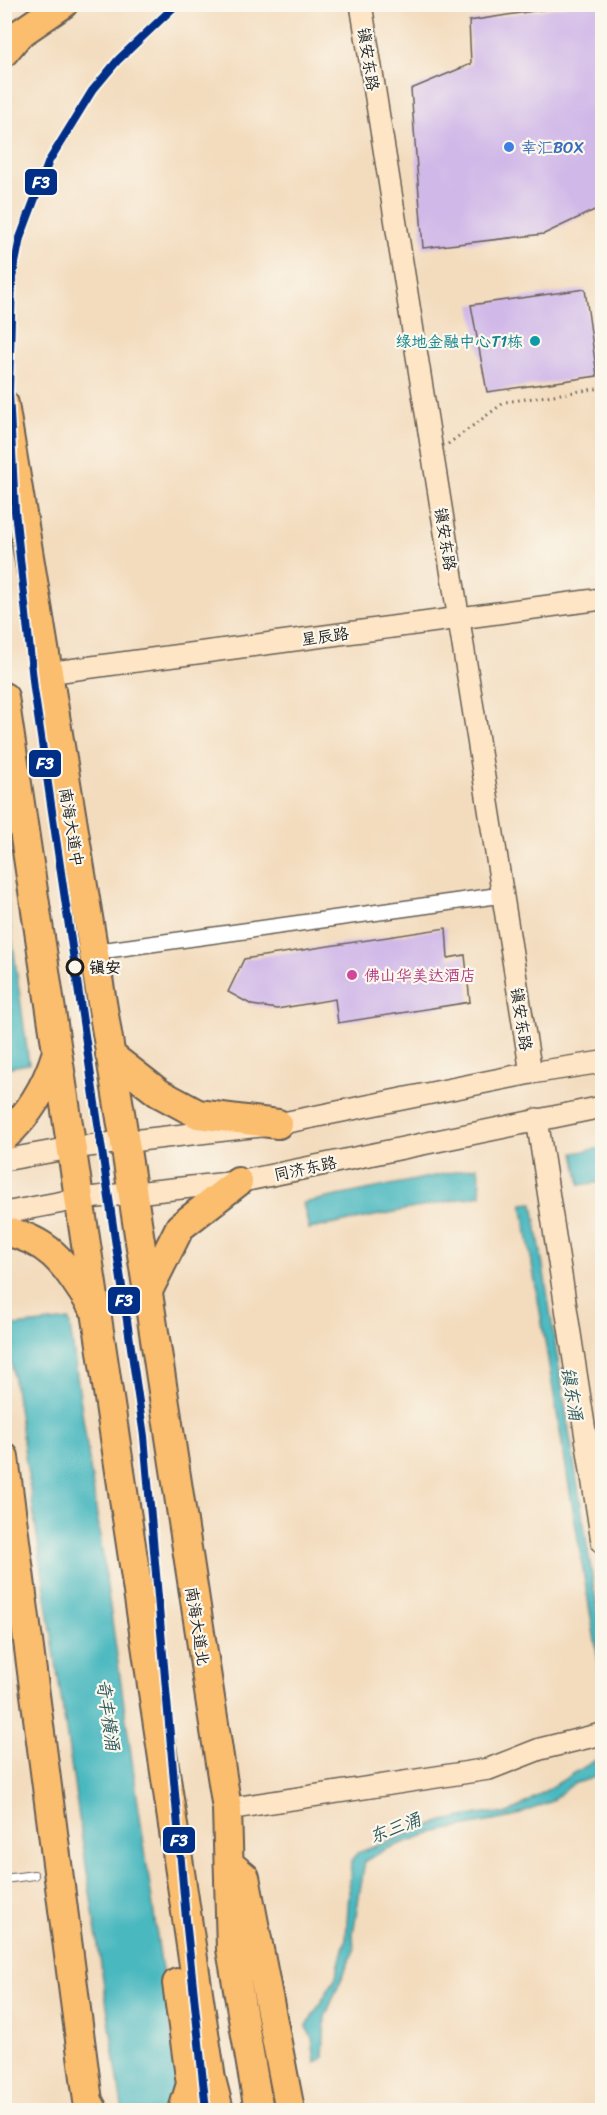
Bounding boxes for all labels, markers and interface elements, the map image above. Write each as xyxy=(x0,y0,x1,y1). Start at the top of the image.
street label: 镇安东路 xyxy=(349,25,388,93)
place label: 幸汇BOX xyxy=(521,133,584,162)
marker: 幸汇BOX xyxy=(502,140,516,154)
line badge: F3 xyxy=(24,168,58,196)
text: F3 xyxy=(31,168,50,197)
place label: 绿地金融中心T1栋 xyxy=(395,327,523,356)
marker: 绿地金融中心T1栋 xyxy=(528,334,542,348)
street label: 镇安东路 xyxy=(426,505,465,573)
street label: 星辰路 xyxy=(299,619,351,654)
line badge: F3 xyxy=(28,749,62,778)
text: F3 xyxy=(35,749,54,778)
street label: 南海大道中 xyxy=(51,785,92,869)
place label: 镇安 xyxy=(89,953,121,982)
marker: 镇安 xyxy=(66,958,84,976)
place label: 佛山华美达酒店 xyxy=(364,961,476,990)
marker: 佛山华美达酒店 xyxy=(345,968,359,982)
street label: 镇安东路 xyxy=(502,985,541,1053)
street label: 同济东路 xyxy=(271,1148,339,1189)
line badge: F3 xyxy=(107,1286,141,1315)
text: F3 xyxy=(114,1286,133,1315)
water label: 镇东涌 xyxy=(552,1365,592,1424)
street label: 南海大道北 xyxy=(177,1584,218,1668)
water label: 奇丰横涌 xyxy=(87,1677,129,1754)
water label: 东三涌 xyxy=(364,1803,427,1853)
line badge: F3 xyxy=(162,1826,196,1854)
text: F3 xyxy=(169,1826,188,1855)

